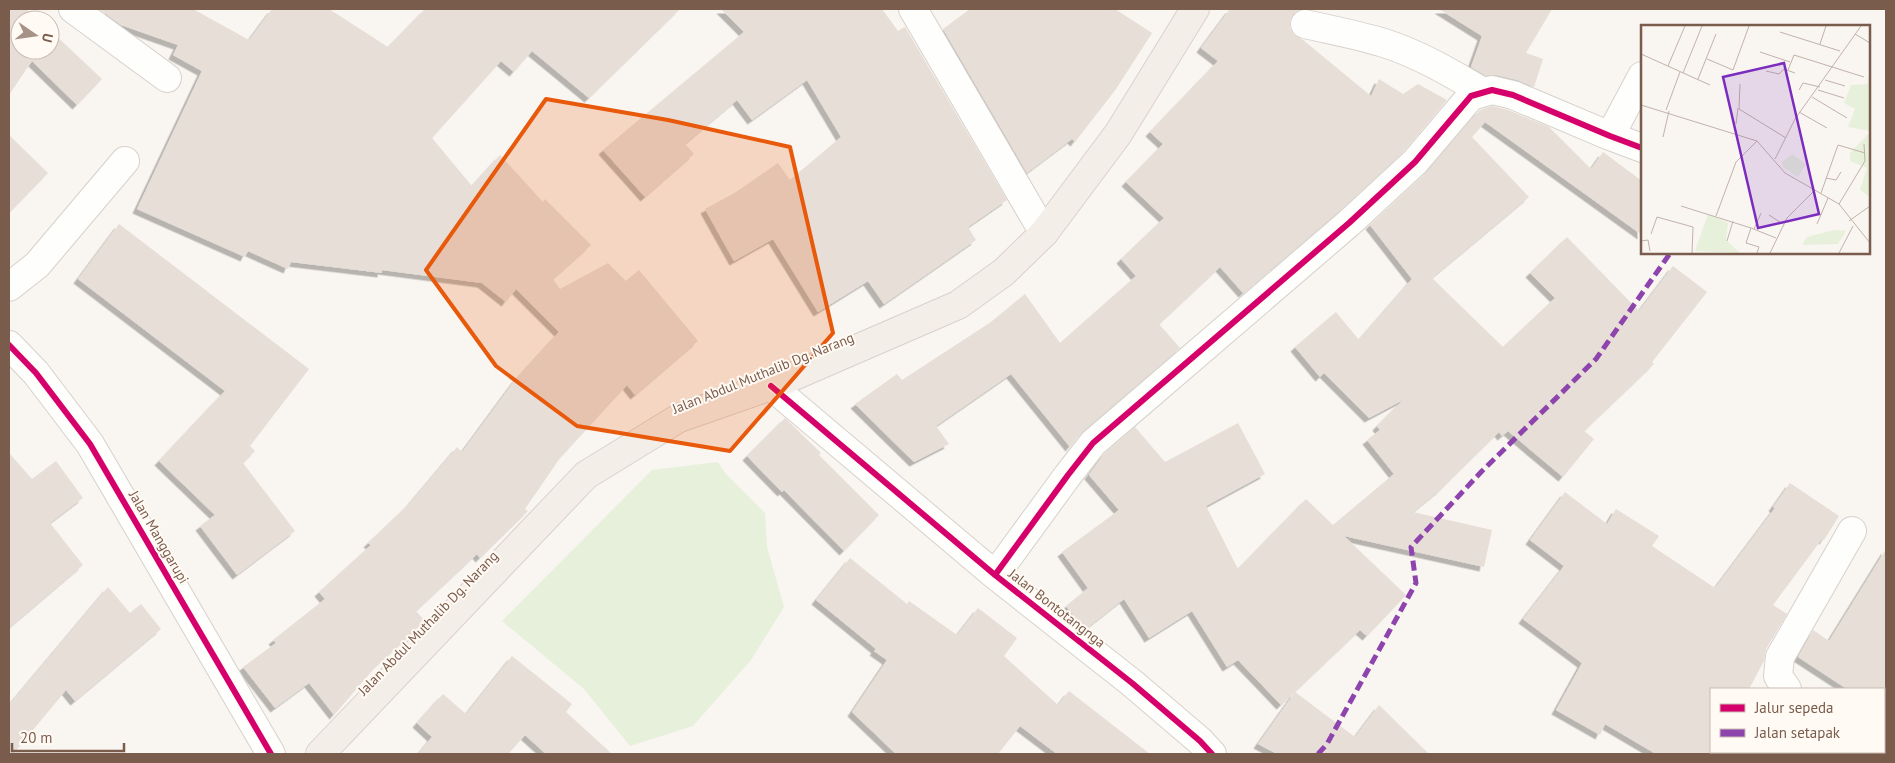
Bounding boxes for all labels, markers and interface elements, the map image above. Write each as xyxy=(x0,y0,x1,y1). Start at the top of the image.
north arrow xyxy=(10,10,60,60)
inset map xyxy=(1641,25,1870,254)
text: U xyxy=(38,32,57,44)
street label: Jalan Abdul Muthalib Dg. Narang xyxy=(669,328,856,418)
street label: Jalan Manggarupi xyxy=(125,486,193,587)
street label: Jalan Abdul Muthalib Dg. Narang xyxy=(353,547,502,700)
street label: Jalan Bontotangnga xyxy=(1004,564,1109,651)
legend xyxy=(1710,688,1885,753)
text: Jalur sepeda xyxy=(1754,698,1834,717)
scale bar xyxy=(12,720,125,752)
text: Jalan setapak xyxy=(1754,723,1841,742)
text: 20 m xyxy=(20,728,53,747)

